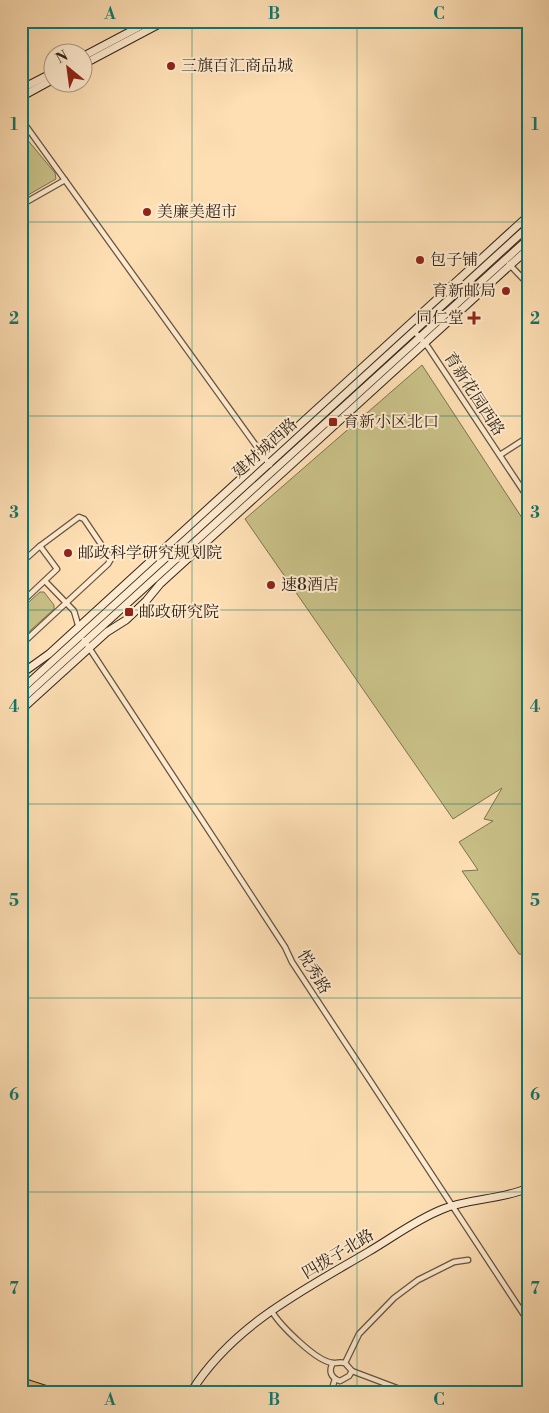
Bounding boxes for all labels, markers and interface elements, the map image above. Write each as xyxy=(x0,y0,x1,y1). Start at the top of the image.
text: A xyxy=(103,4,116,24)
text: B xyxy=(268,4,280,24)
text: C xyxy=(433,4,445,24)
north arrow xyxy=(42,42,92,92)
text: N xyxy=(53,47,71,68)
place label: 三旗百汇商品城 xyxy=(181,56,293,76)
marker: 三旗百汇商品城 xyxy=(165,60,177,72)
text: 1 xyxy=(10,115,18,135)
text: 1 xyxy=(531,115,539,135)
place label: 美廉美超市 xyxy=(157,202,237,222)
marker: 美廉美超市 xyxy=(141,206,153,218)
place label: 包子铺 xyxy=(430,250,478,270)
marker: 包子铺 xyxy=(414,254,426,266)
place label: 育新邮局 xyxy=(432,281,496,301)
marker: 育新邮局 xyxy=(500,285,512,297)
place label: 同仁堂 xyxy=(416,308,464,328)
text: 2 xyxy=(9,309,19,329)
text: 2 xyxy=(530,309,540,329)
marker: 同仁堂 xyxy=(468,312,480,324)
street label: 育新花园西路 xyxy=(439,348,509,440)
place label: 育新小区北口 xyxy=(343,412,439,432)
street label: 建材城西路 xyxy=(229,414,301,482)
marker: 育新小区北口 xyxy=(327,416,339,428)
text: 3 xyxy=(9,503,19,523)
text: 3 xyxy=(530,503,540,523)
place label: 邮政科学研究规划院 xyxy=(78,543,222,563)
marker: 邮政科学研究规划院 xyxy=(62,547,74,559)
place label: 速8酒店 xyxy=(281,575,339,595)
marker: 速8酒店 xyxy=(265,579,277,591)
place label: 邮政研究院 xyxy=(139,602,219,622)
marker: 邮政研究院 xyxy=(123,606,135,618)
text: 4 xyxy=(9,697,20,717)
text: 4 xyxy=(530,697,541,717)
text: 5 xyxy=(9,891,19,911)
text: 5 xyxy=(530,891,540,911)
street label: 悦秀路 xyxy=(293,946,335,998)
text: 6 xyxy=(9,1085,19,1105)
text: 6 xyxy=(530,1085,540,1105)
street label: 四拨子北路 xyxy=(299,1225,377,1283)
text: 7 xyxy=(9,1279,19,1299)
text: 7 xyxy=(530,1279,540,1299)
text: A xyxy=(103,1390,116,1410)
text: B xyxy=(268,1390,280,1410)
text: C xyxy=(433,1390,445,1410)

